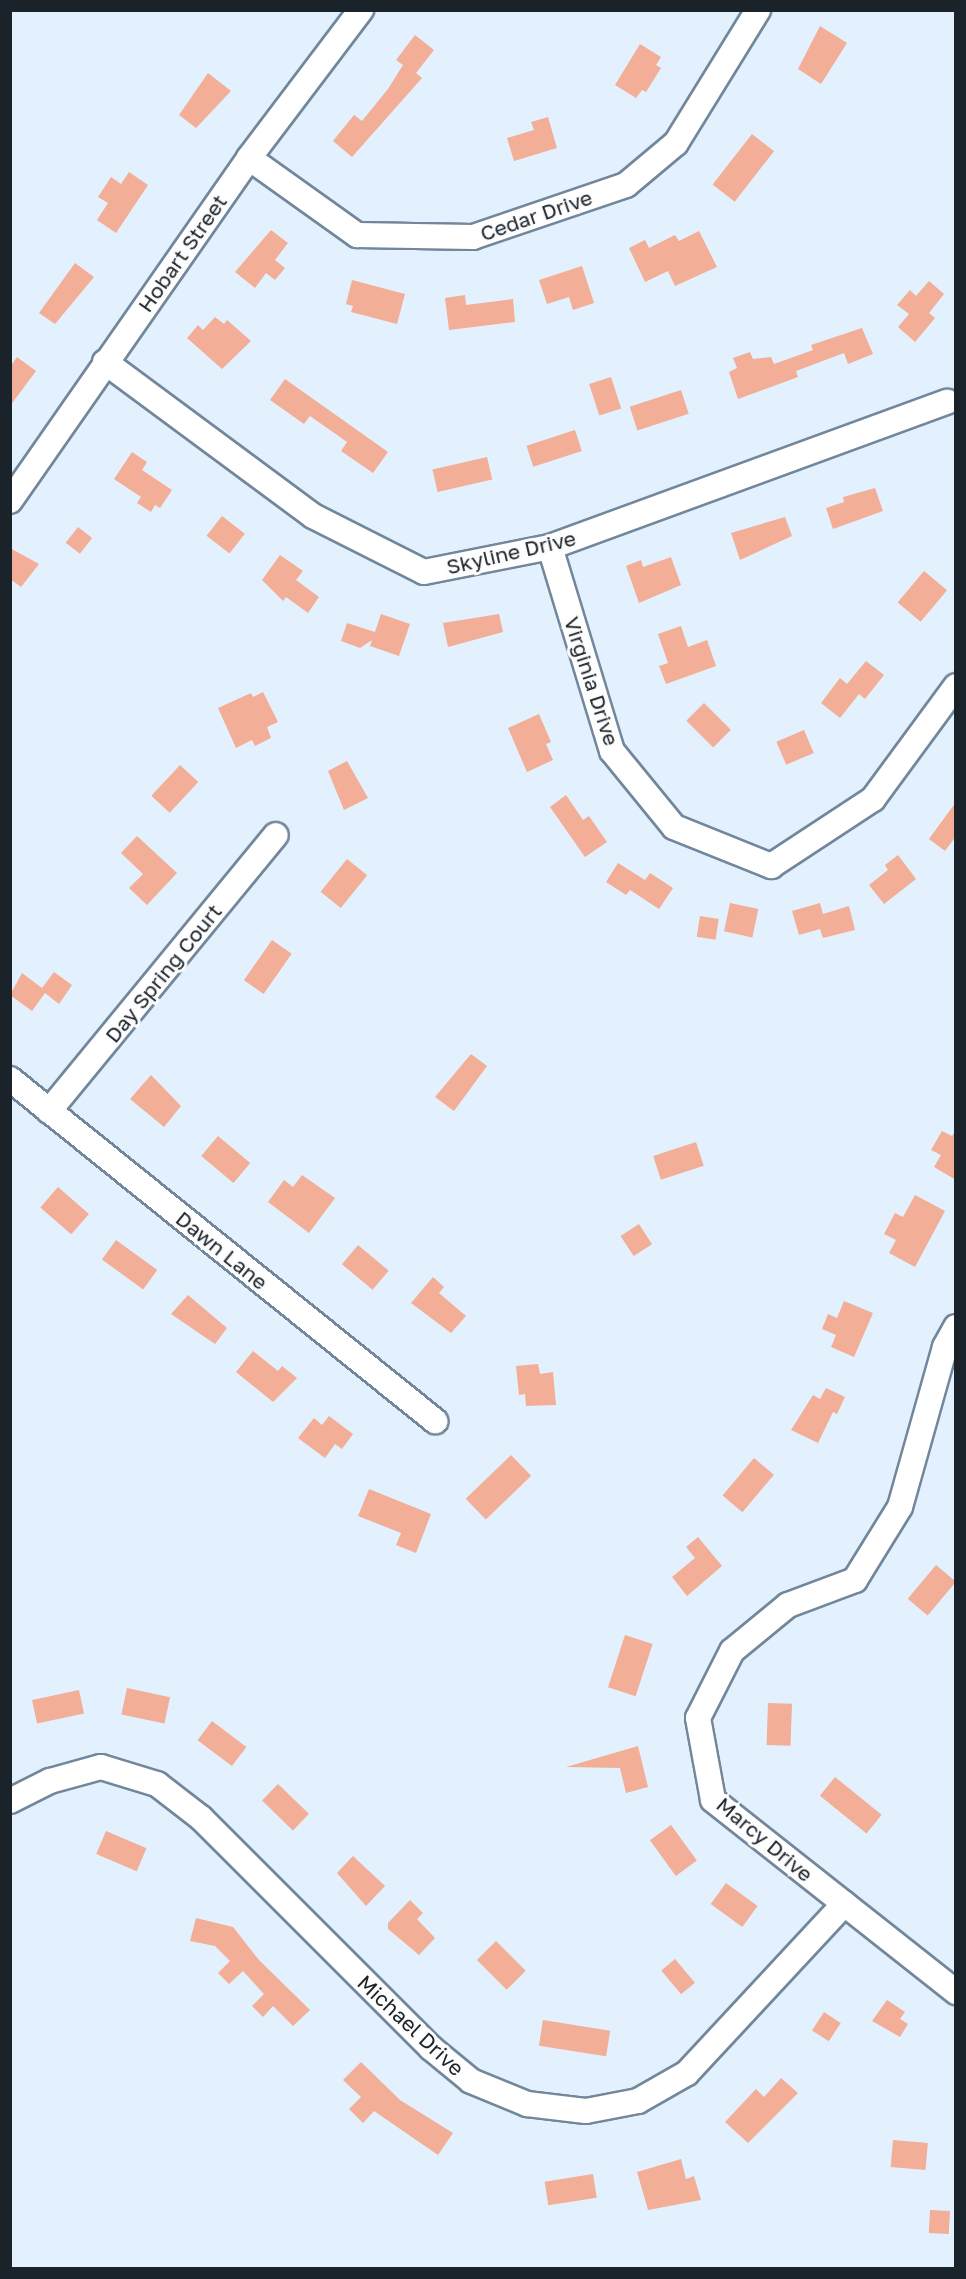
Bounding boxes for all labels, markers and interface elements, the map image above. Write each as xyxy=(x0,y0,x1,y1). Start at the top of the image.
street label: Cedar Drive xyxy=(477,184,595,246)
street label: Hobart Street xyxy=(132,189,232,317)
street label: Skyline Drive xyxy=(444,525,578,579)
street label: Virginia Drive xyxy=(559,613,625,749)
street label: Day Spring Court xyxy=(99,899,227,1047)
street label: Dawn Lane xyxy=(171,1205,273,1295)
street label: Marcy Drive xyxy=(712,1791,818,1887)
street label: Michael Drive xyxy=(353,1969,469,2081)

